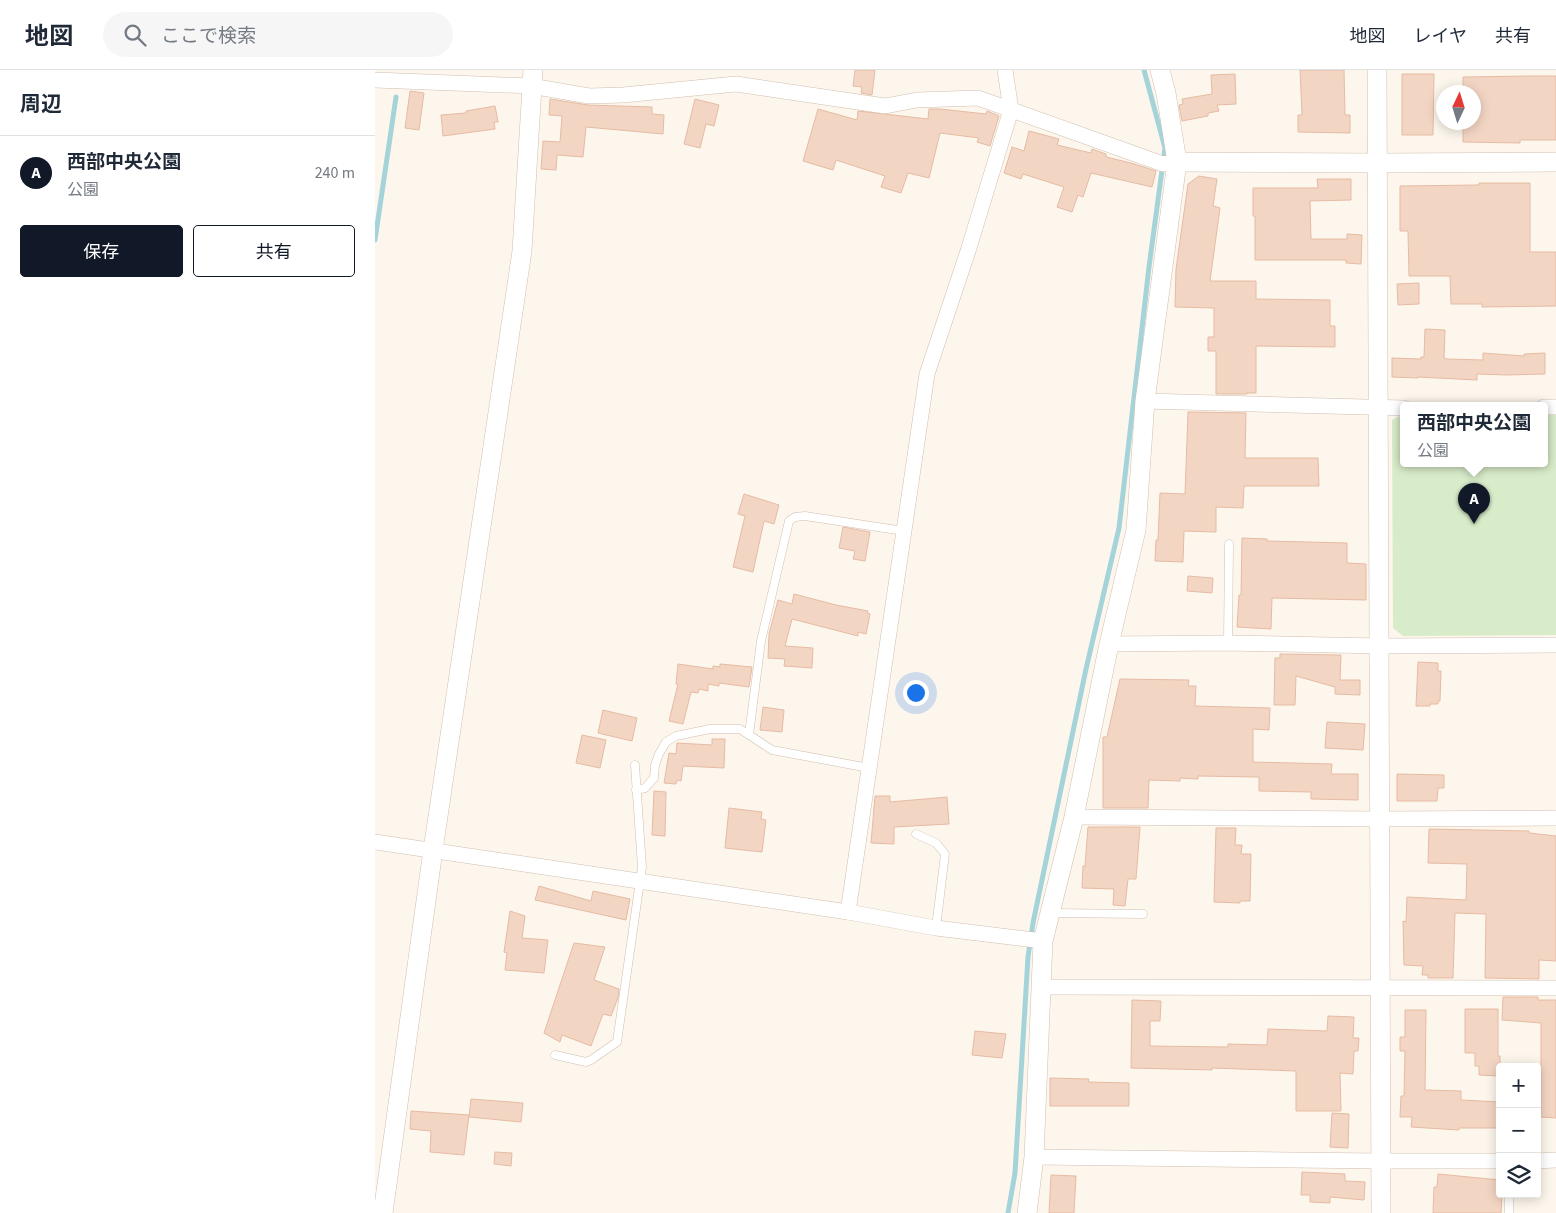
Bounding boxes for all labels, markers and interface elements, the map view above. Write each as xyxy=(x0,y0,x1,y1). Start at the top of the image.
search box xyxy=(103,12,453,57)
text: 地図 xyxy=(25,19,73,54)
icon: search xyxy=(121,21,149,49)
text: ここで検索 xyxy=(161,23,256,50)
text: 地図 xyxy=(1350,24,1386,49)
text: レイヤ xyxy=(1414,24,1467,49)
text: 共有 xyxy=(1495,24,1531,49)
north arrow xyxy=(1436,85,1481,130)
text: 周辺 xyxy=(20,89,62,119)
text: 西部中央公園 xyxy=(67,149,181,176)
text: A xyxy=(31,162,41,184)
text: 240 m xyxy=(315,162,355,184)
text: 公園 xyxy=(67,179,99,201)
button: 保存 xyxy=(20,225,183,277)
button: 共有 xyxy=(193,225,355,277)
popup xyxy=(1400,402,1548,467)
text: 西部中央公園 xyxy=(1417,410,1531,437)
text: 公園 xyxy=(1417,440,1449,462)
pin: A xyxy=(1458,483,1490,524)
your location xyxy=(903,680,929,706)
map controls xyxy=(1496,1063,1541,1198)
button: + xyxy=(1496,1063,1541,1108)
button: − xyxy=(1496,1108,1541,1153)
button: layers xyxy=(1496,1153,1541,1198)

